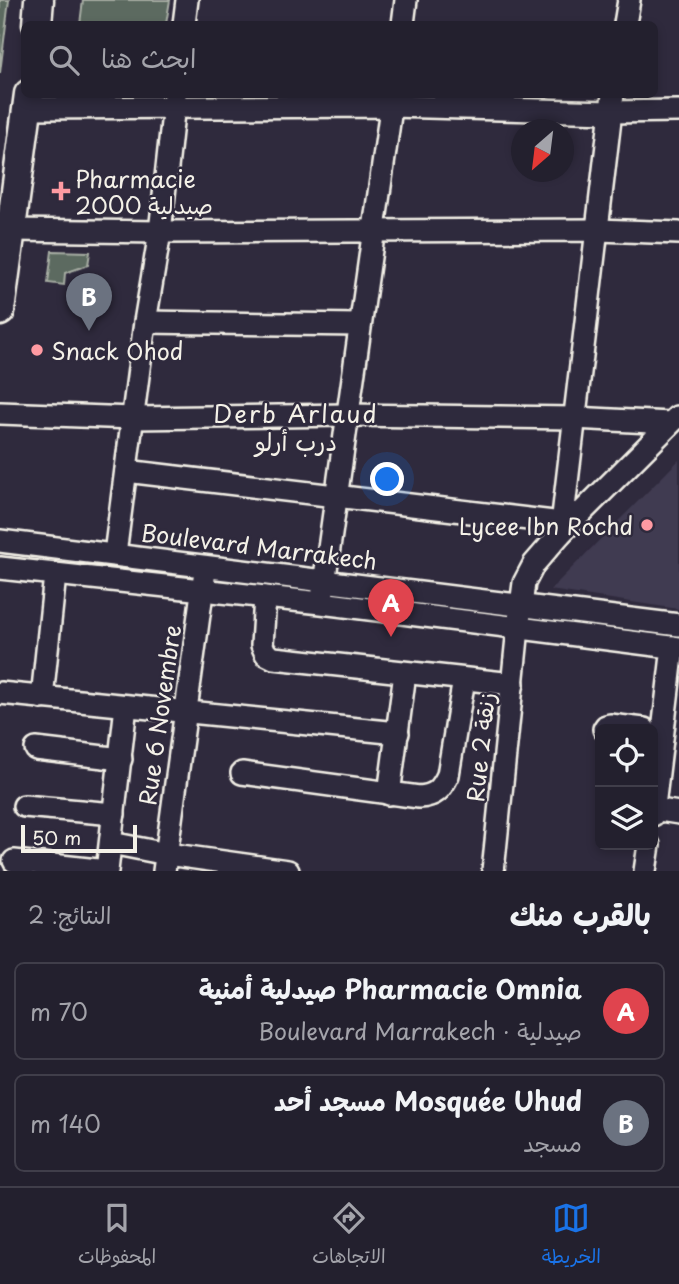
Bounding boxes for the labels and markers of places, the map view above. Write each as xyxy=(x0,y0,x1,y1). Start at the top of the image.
place label: Pharmacie 2000 صيدلية xyxy=(75,161,213,222)
marker: Pharmacie 2000 صيدلية xyxy=(53,183,69,199)
pin: B xyxy=(66,273,112,331)
place label: Snack Ohod xyxy=(51,333,183,368)
marker: Snack Ohod xyxy=(29,342,45,358)
place label: Lycee Ibn Rochd xyxy=(459,508,633,543)
marker: Lycee Ibn Rochd xyxy=(639,517,655,533)
pin: A xyxy=(368,579,414,637)

